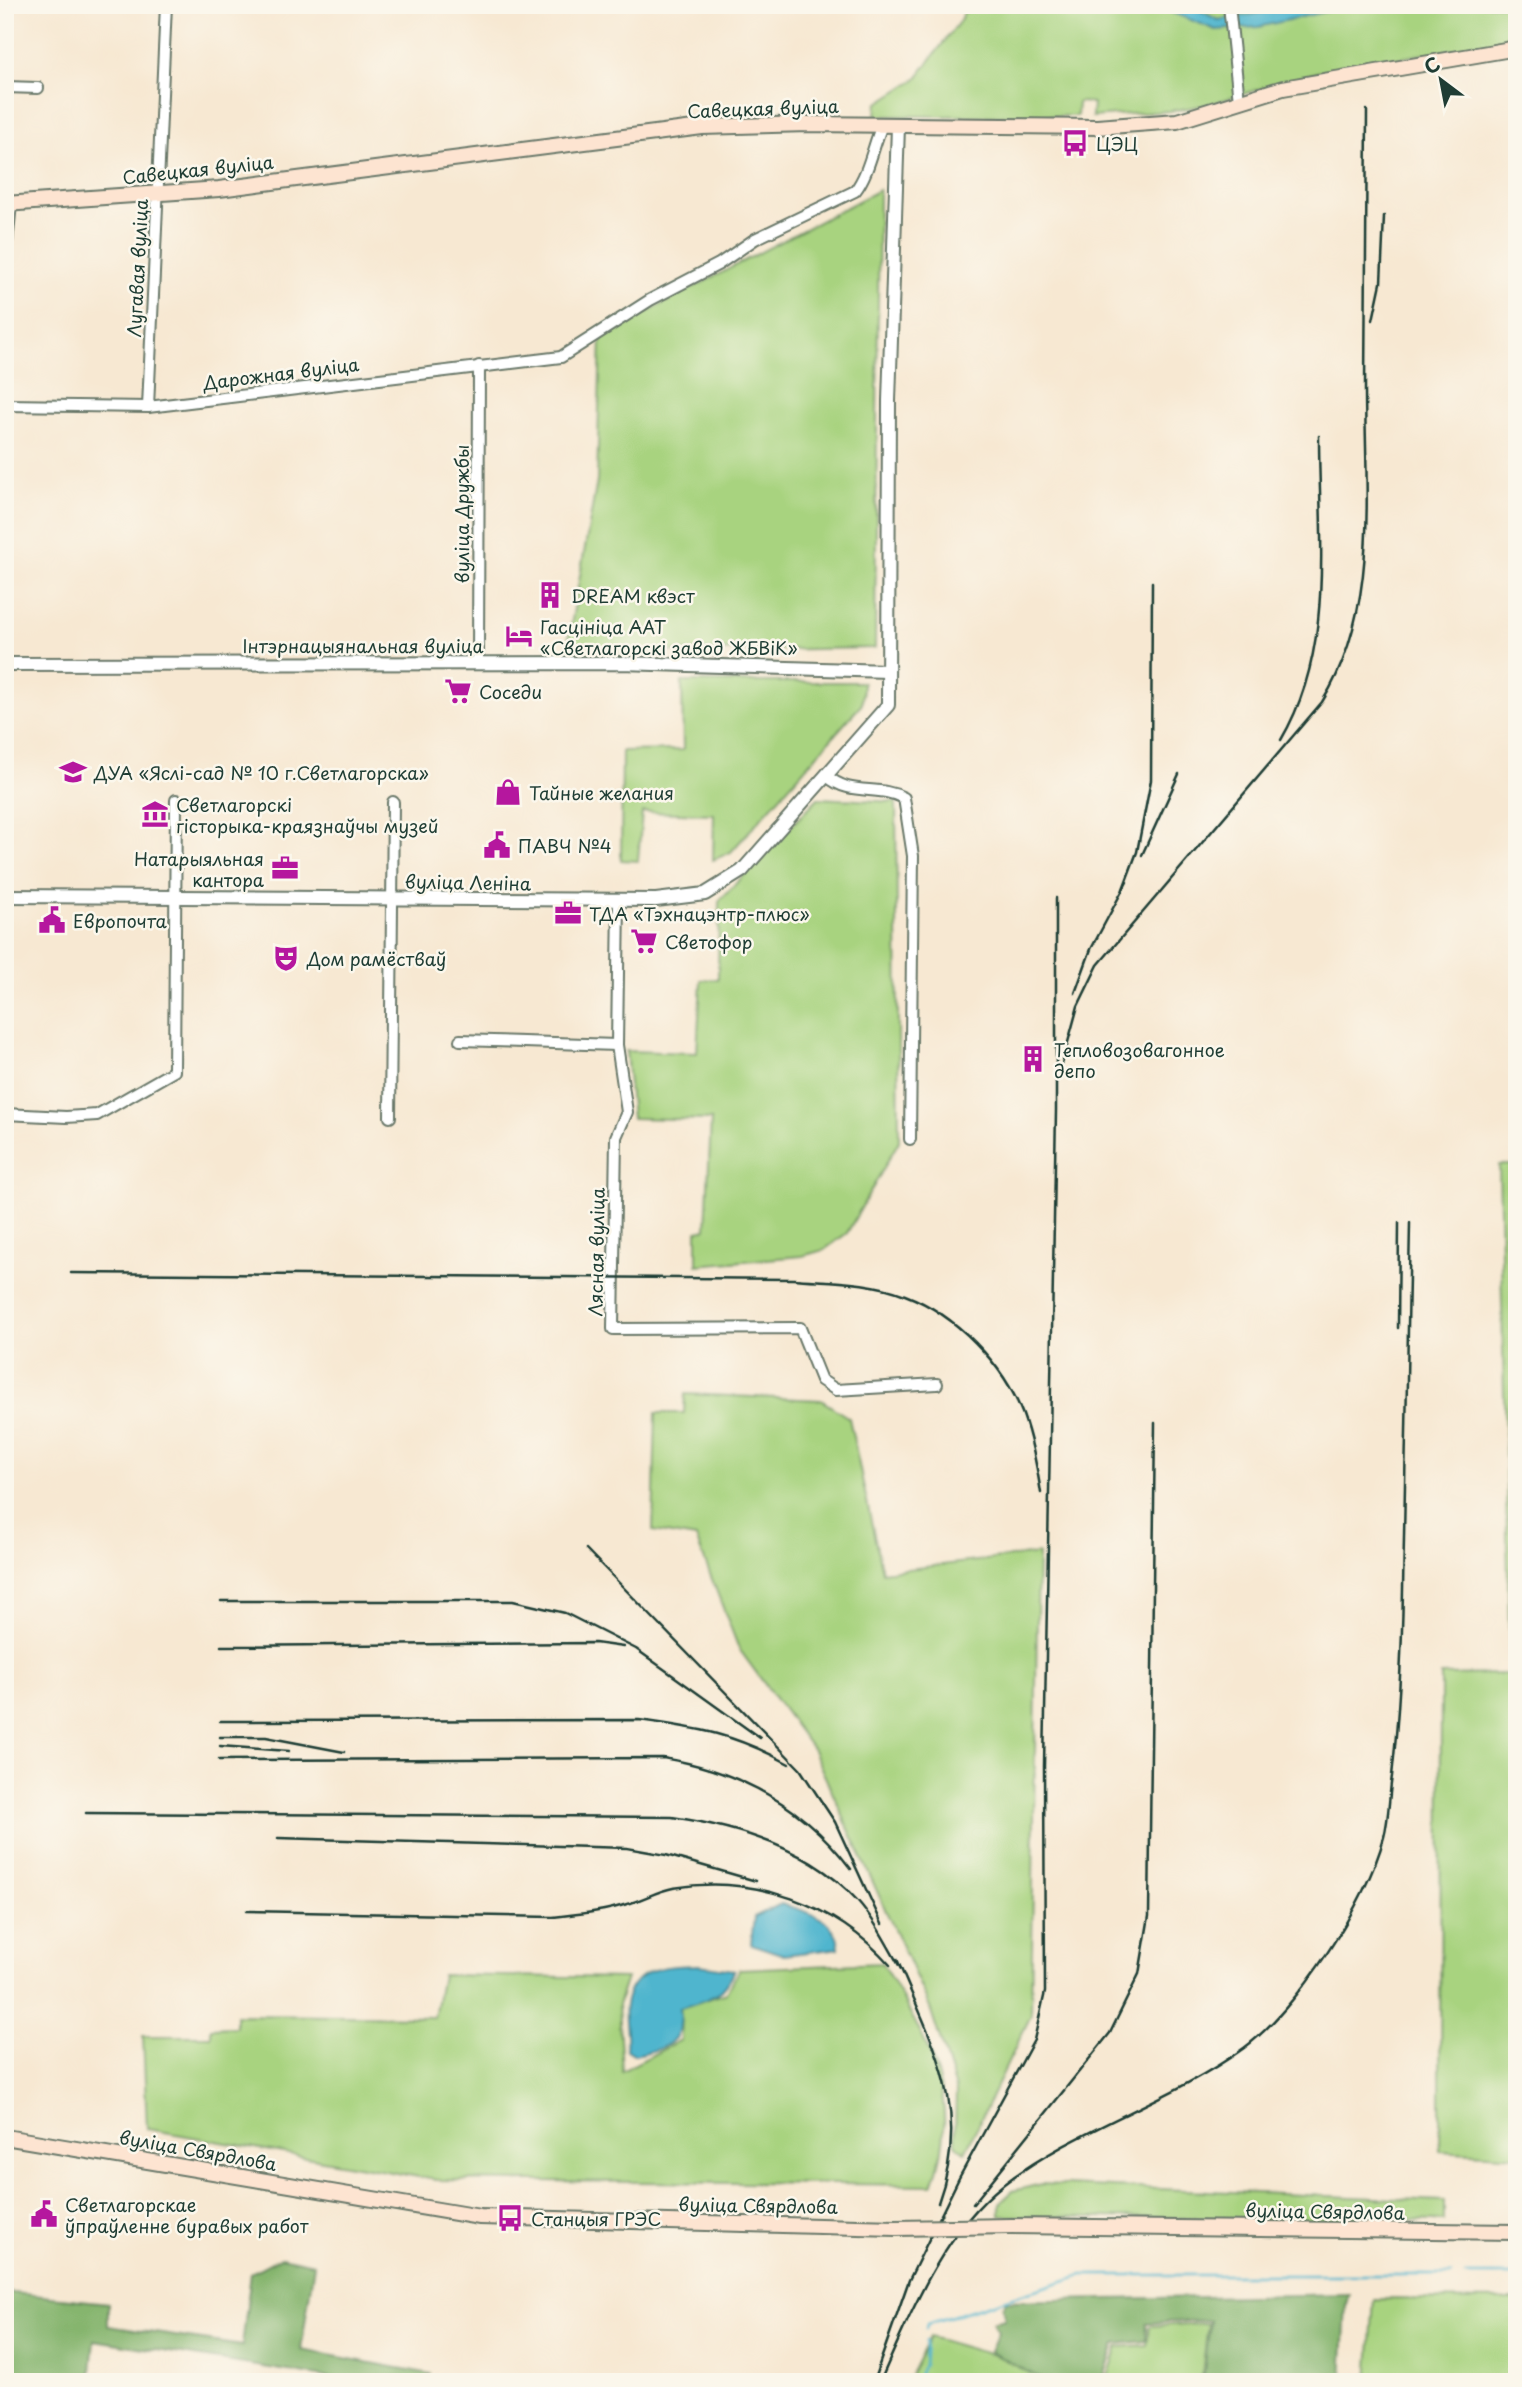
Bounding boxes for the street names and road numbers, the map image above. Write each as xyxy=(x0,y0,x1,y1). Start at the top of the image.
street label: Савецкая вуліца xyxy=(687,92,839,124)
street label: Савецкая вуліца xyxy=(121,148,275,190)
street label: Лугавая вуліца xyxy=(120,198,154,338)
street label: Дарожная вуліца xyxy=(200,350,361,396)
street label: вуліца Дружбы xyxy=(448,445,475,583)
street label: Інтэрнацыянальная вуліца xyxy=(243,632,483,659)
street label: вуліца Леніна xyxy=(405,867,532,897)
street label: Лясная вуліца xyxy=(581,1187,611,1317)
street label: вуліца Свярдлова xyxy=(117,2123,280,2177)
street label: вуліца Свярдлова xyxy=(678,2190,839,2220)
street label: вуліца Свярдлова xyxy=(1245,2196,1406,2226)

